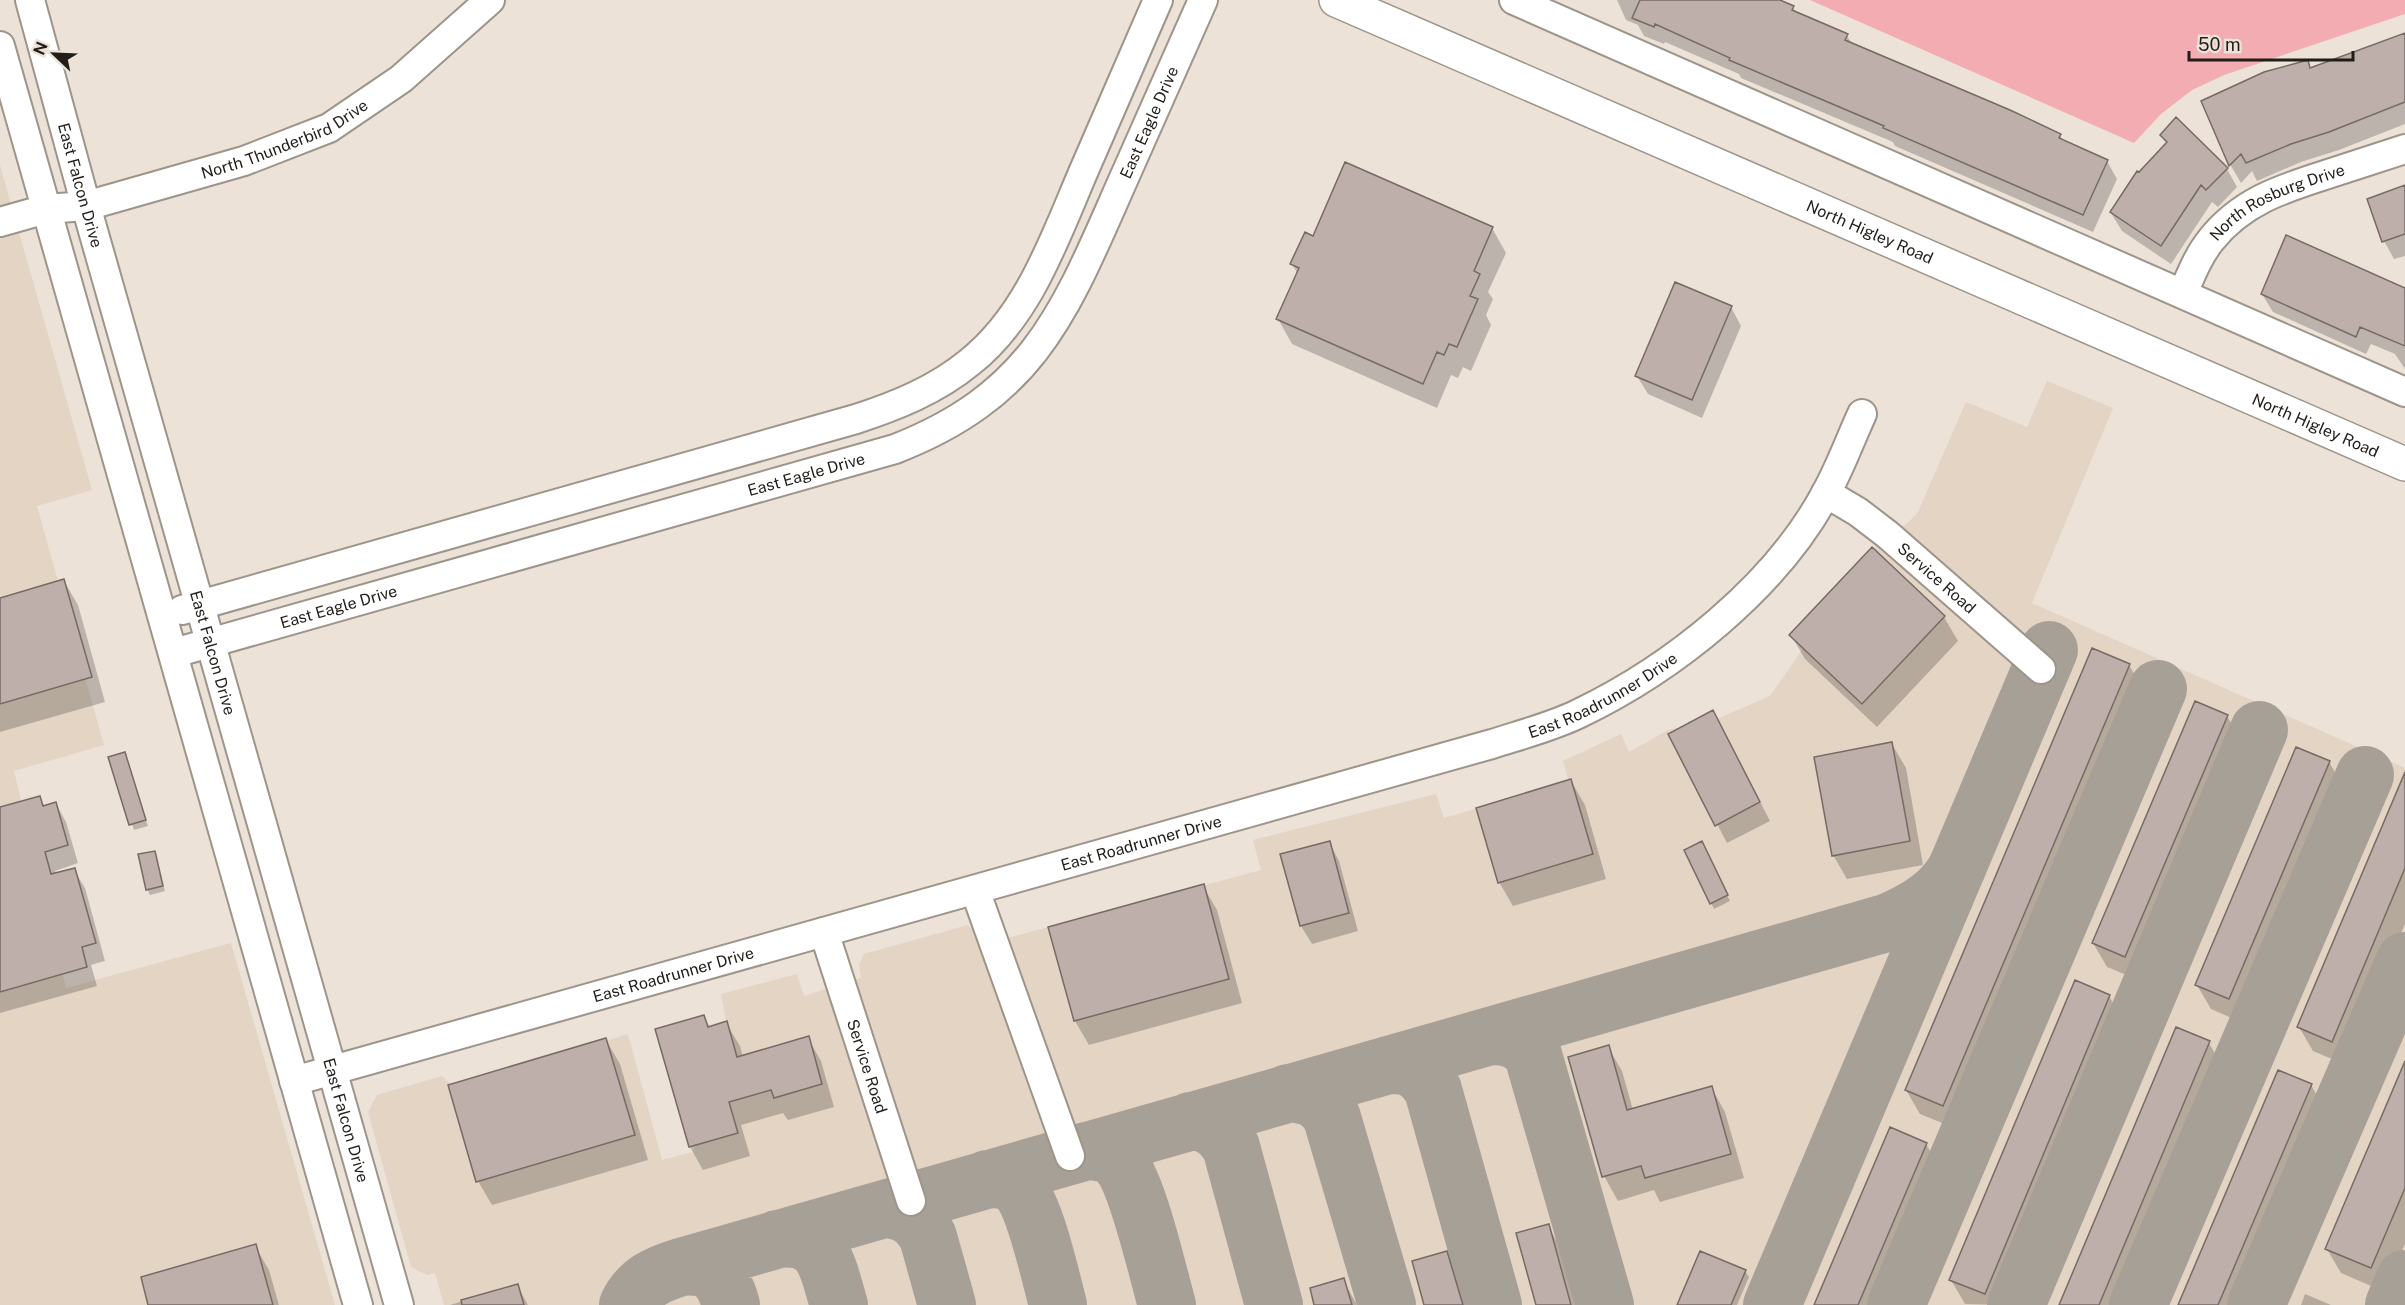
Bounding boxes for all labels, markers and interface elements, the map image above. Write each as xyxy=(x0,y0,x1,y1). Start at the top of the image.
north arrow xyxy=(24,24,84,84)
scale bar xyxy=(2189,24,2352,62)
text: 50 m xyxy=(2198,34,2241,55)
text: N xyxy=(29,39,52,58)
street label: East Eagle Drive xyxy=(1116,63,1182,181)
street label: North Thunderbird Drive xyxy=(199,95,371,182)
street label: East Falcon Drive xyxy=(54,121,107,250)
street label: North Rosburg Drive xyxy=(2205,160,2347,244)
street label: North Higley Road xyxy=(1804,196,1936,268)
street label: North Higley Road xyxy=(2249,389,2382,461)
street label: East Eagle Drive xyxy=(745,449,867,500)
street label: Service Road xyxy=(1894,538,1980,617)
street label: East Eagle Drive xyxy=(278,581,399,632)
street label: East Falcon Drive xyxy=(187,588,240,717)
street label: East Roadrunner Drive xyxy=(1526,648,1681,742)
street label: East Roadrunner Drive xyxy=(1058,811,1224,874)
street label: East Roadrunner Drive xyxy=(591,943,756,1006)
street label: Service Road xyxy=(843,1017,891,1116)
street label: East Falcon Drive xyxy=(320,1056,373,1185)

